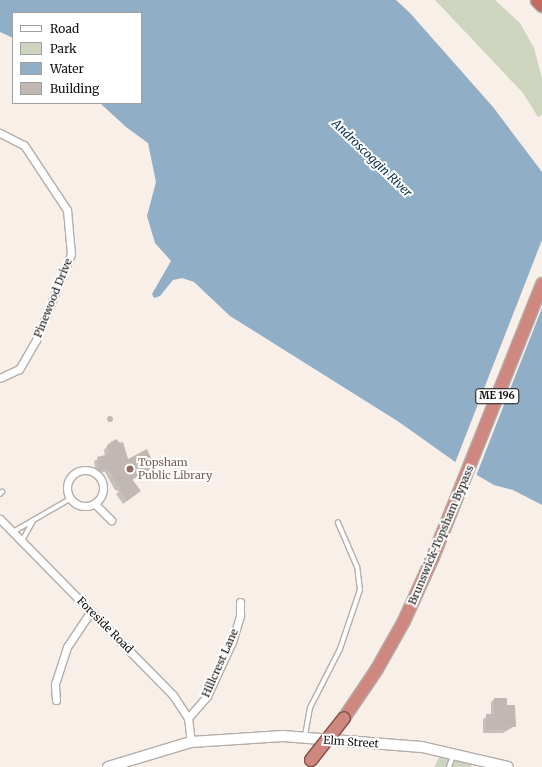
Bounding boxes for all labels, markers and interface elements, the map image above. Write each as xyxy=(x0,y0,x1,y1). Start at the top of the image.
legend xyxy=(12,12,142,104)
text: Road xyxy=(50,21,79,36)
text: Park xyxy=(50,41,77,56)
text: Water xyxy=(50,61,84,76)
text: Building xyxy=(50,81,99,96)
water label: Androscoggin River xyxy=(329,116,415,200)
street label: Pinewood Drive xyxy=(31,257,75,339)
road number: ME 196 xyxy=(475,388,519,404)
place label: Topsham Public Library xyxy=(138,456,212,482)
street label: Brunswick-Topsham Bypass xyxy=(406,463,476,607)
marker: Topsham Public Library xyxy=(125,464,135,474)
street label: Foreside Road xyxy=(74,594,136,656)
street label: Hillcrest Lane xyxy=(199,627,241,699)
street label: Elm Street xyxy=(323,733,379,751)

